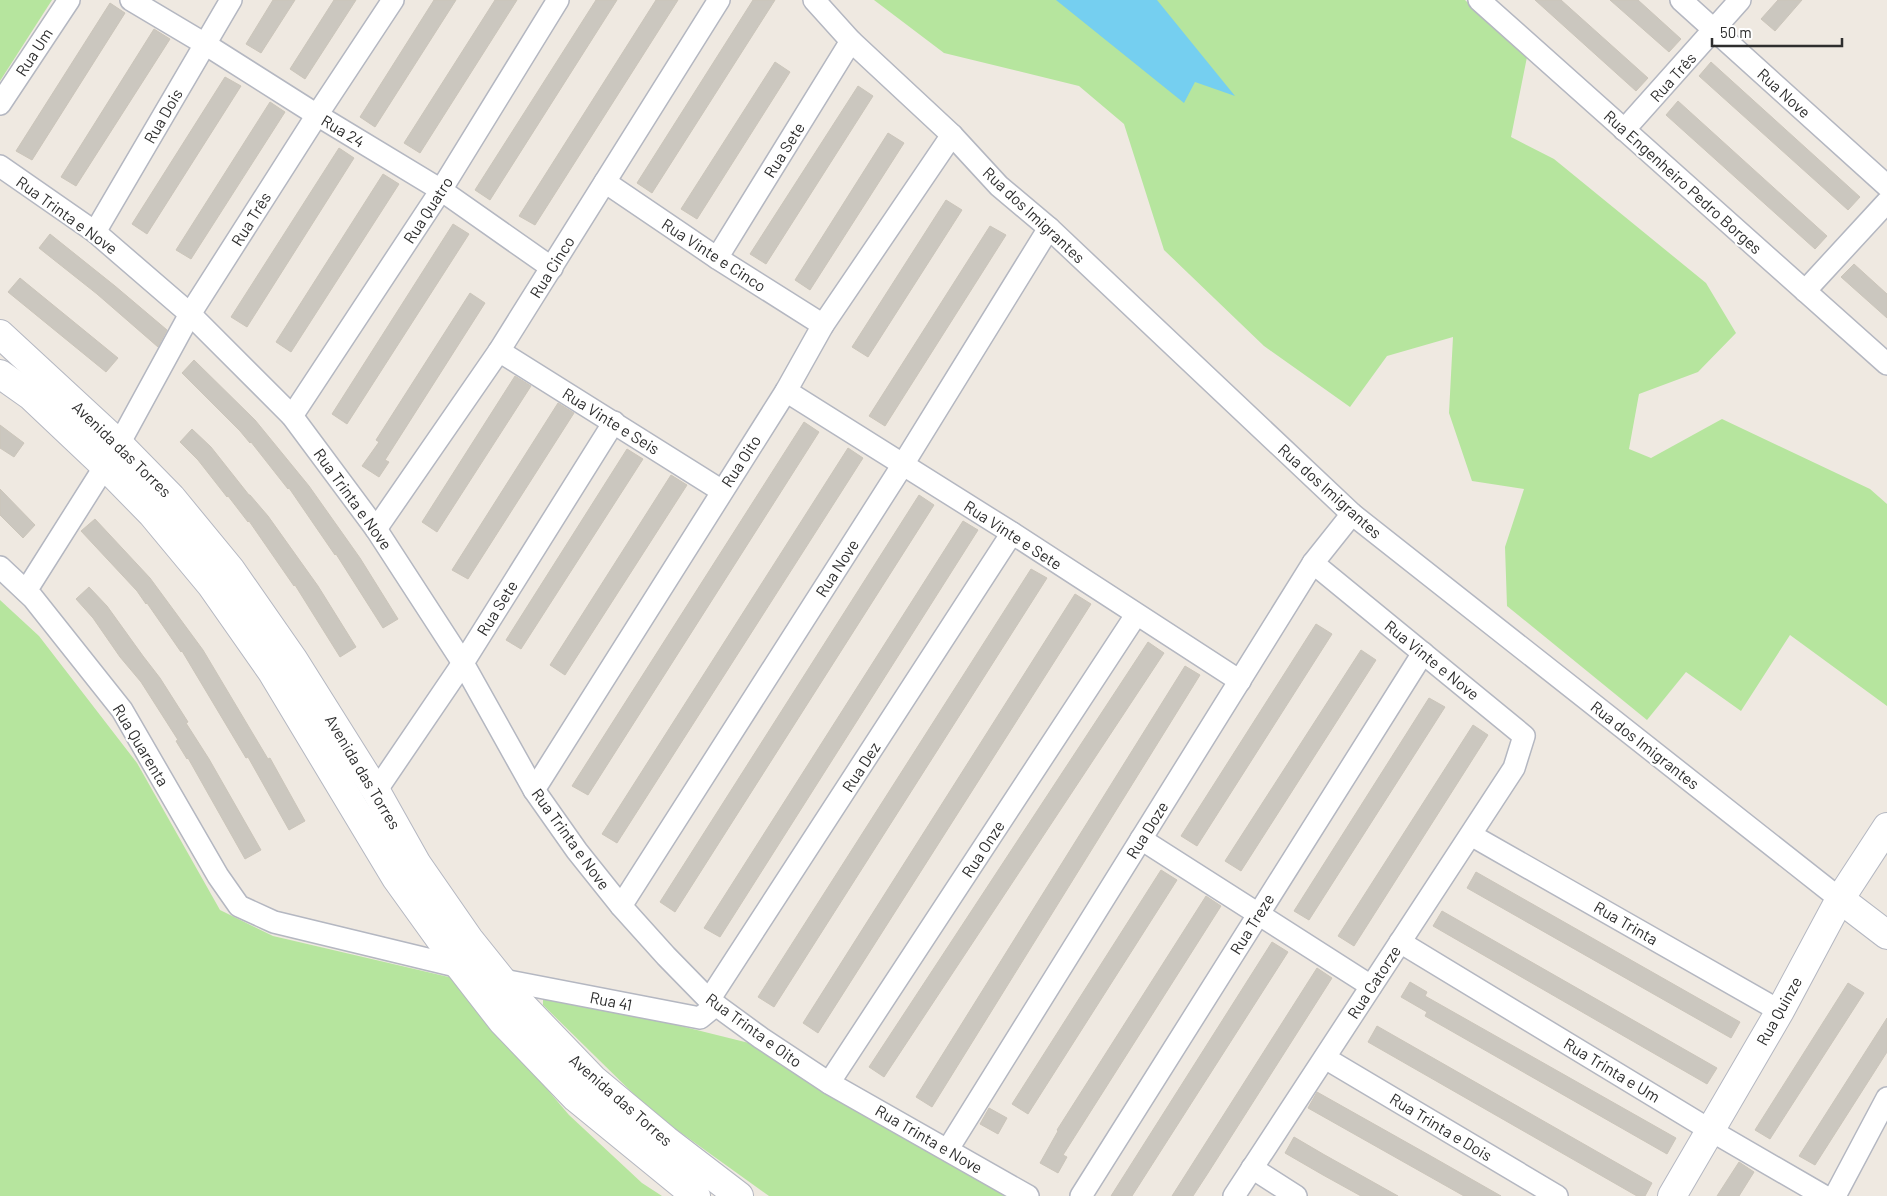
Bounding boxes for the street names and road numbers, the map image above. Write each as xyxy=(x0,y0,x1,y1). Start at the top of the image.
street label: Rua Um xyxy=(11,24,56,79)
street label: Rua Três xyxy=(1646,48,1700,105)
street label: Rua Nove xyxy=(1754,64,1815,121)
street label: Rua Dois xyxy=(139,85,186,147)
street label: Rua Engenheiro Pedro Borges xyxy=(1601,106,1766,257)
street label: Rua 24 xyxy=(318,110,368,151)
street label: Rua Sete xyxy=(759,119,808,181)
street label: Rua dos Imigrantes xyxy=(979,163,1089,267)
street label: Rua Trinta e Nove xyxy=(13,171,122,258)
street label: Rua Quatro xyxy=(399,173,456,247)
street label: Rua Três xyxy=(227,188,274,249)
street label: Rua Vinte e Cinco xyxy=(659,214,770,295)
street label: Rua Cinco xyxy=(525,232,578,301)
street label: Rua Vinte e Seis xyxy=(559,383,663,458)
street label: Avenida das Torres xyxy=(69,397,176,501)
street label: Rua Oito xyxy=(717,431,764,490)
street label: Rua dos Imigrantes xyxy=(1275,439,1386,542)
street label: Rua Trinta e Nove xyxy=(310,444,397,553)
street label: Rua Vinte e Sete xyxy=(961,496,1066,573)
street label: Rua Nove xyxy=(811,535,862,600)
street label: Rua Sete xyxy=(472,577,521,639)
street label: Rua Vinte e Nove xyxy=(1381,616,1483,703)
street label: Rua dos Imigrantes xyxy=(1587,696,1703,793)
street label: Rua Quarenta xyxy=(109,700,173,789)
street label: Avenida das Torres xyxy=(322,711,405,832)
street label: Rua Dez xyxy=(838,738,884,795)
street label: Rua Trinta e Nove xyxy=(528,784,615,893)
street label: Rua Doze xyxy=(1122,798,1172,862)
street label: Rua Onze xyxy=(957,817,1008,881)
street label: Rua Treze xyxy=(1226,890,1278,958)
street label: Rua Trinta xyxy=(1591,897,1662,948)
street label: Rua Catorze xyxy=(1343,942,1404,1022)
street label: Rua Quinze xyxy=(1752,973,1805,1049)
street label: Rua 41 xyxy=(588,987,634,1014)
street label: Rua Trinta e Oito xyxy=(703,988,806,1071)
street label: Rua Trinta e Um xyxy=(1561,1033,1664,1106)
street label: Avenida das Torres xyxy=(566,1050,677,1149)
street label: Rua Trinta e Dois xyxy=(1387,1089,1496,1165)
street label: Rua Trinta e Nove xyxy=(872,1100,986,1177)

